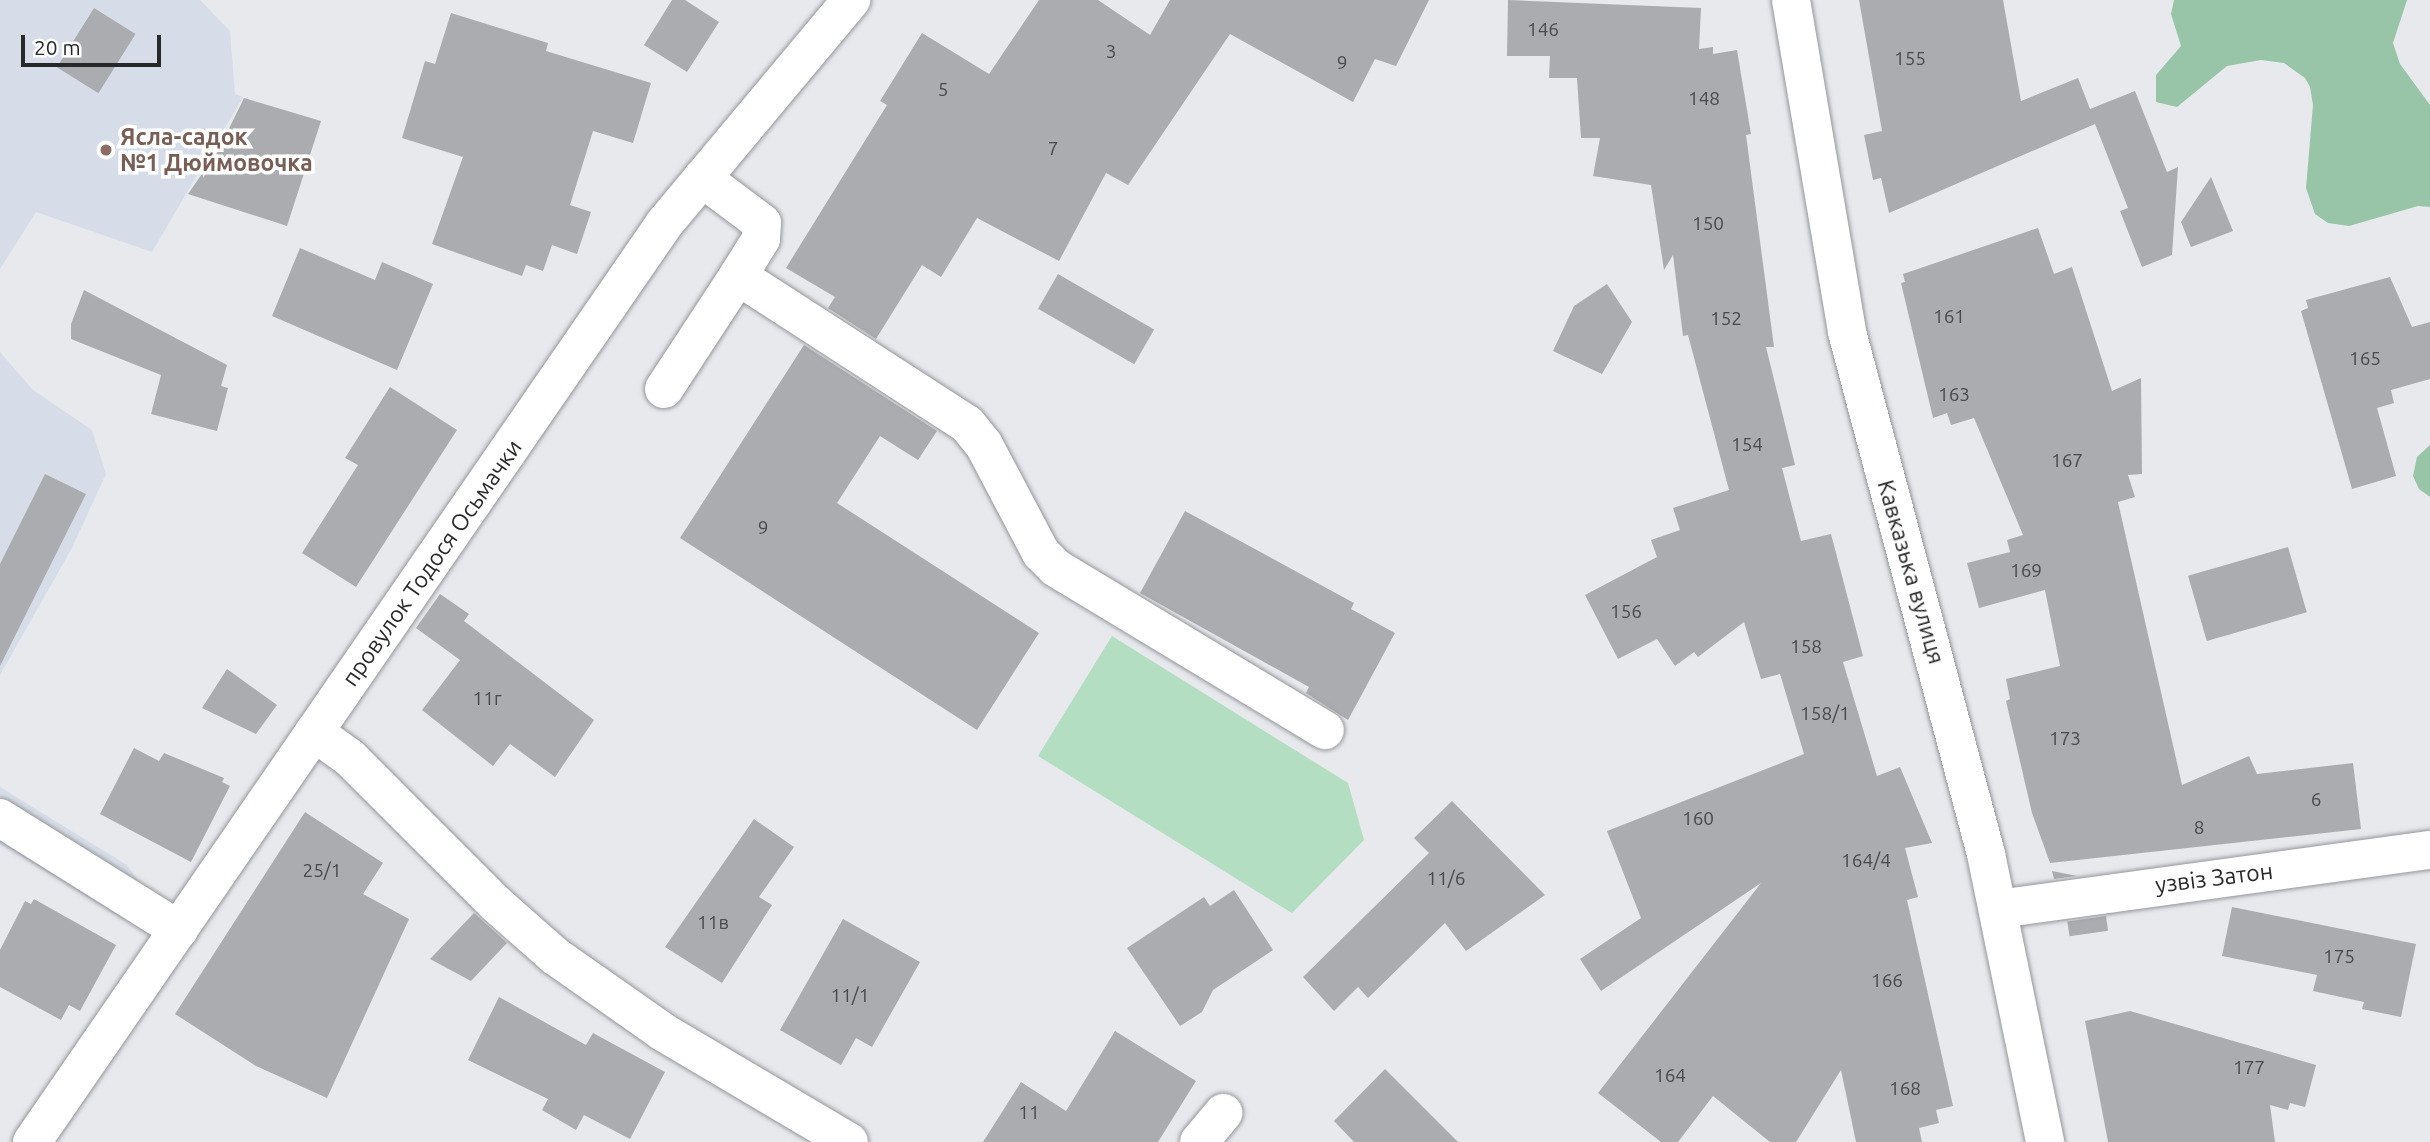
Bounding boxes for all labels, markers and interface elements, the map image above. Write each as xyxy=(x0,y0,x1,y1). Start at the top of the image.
house number: 146 xyxy=(1527,19,1559,41)
scale bar xyxy=(24,21,164,65)
text: 20 m xyxy=(34,35,81,59)
house number: 3 xyxy=(1106,41,1116,63)
house number: 155 xyxy=(1894,48,1926,70)
house number: 9 xyxy=(1337,52,1347,74)
house number: 5 xyxy=(938,79,948,101)
house number: 148 xyxy=(1688,88,1720,110)
place label: Ясла-садок №1 Дюймовочка xyxy=(120,123,313,177)
house number: 7 xyxy=(1048,138,1058,160)
marker: Ясла-садок №1 Дюймовочка xyxy=(98,142,114,158)
house number: 150 xyxy=(1692,213,1724,235)
house number: 161 xyxy=(1933,306,1965,328)
house number: 152 xyxy=(1710,308,1742,330)
house number: 165 xyxy=(2349,348,2381,370)
house number: 163 xyxy=(1938,384,1970,406)
street label: провулок Тодося Осьмачки xyxy=(336,434,528,692)
house number: 154 xyxy=(1731,434,1763,456)
house number: 167 xyxy=(2051,450,2083,472)
street label: Кавказька вулиця xyxy=(1872,477,1950,667)
house number: 9 xyxy=(758,517,768,539)
house number: 169 xyxy=(2010,560,2042,582)
house number: 156 xyxy=(1610,601,1642,623)
house number: 158 xyxy=(1790,636,1822,658)
house number: 11г xyxy=(472,688,502,710)
house number: 158/1 xyxy=(1800,703,1850,725)
house number: 173 xyxy=(2049,728,2081,750)
house number: 6 xyxy=(2311,789,2321,811)
house number: 160 xyxy=(1682,808,1714,830)
house number: 8 xyxy=(2194,817,2204,839)
house number: 164/4 xyxy=(1841,850,1891,872)
street label: узвіз Затон xyxy=(2154,857,2274,899)
house number: 25/1 xyxy=(302,860,342,882)
house number: 11/6 xyxy=(1426,868,1466,890)
house number: 11в xyxy=(697,912,729,934)
house number: 175 xyxy=(2323,946,2355,968)
house number: 166 xyxy=(1871,970,1903,992)
house number: 11/1 xyxy=(830,985,870,1007)
house number: 177 xyxy=(2233,1057,2265,1079)
house number: 164 xyxy=(1654,1065,1686,1087)
house number: 168 xyxy=(1889,1078,1921,1100)
house number: 11 xyxy=(1018,1102,1040,1124)

